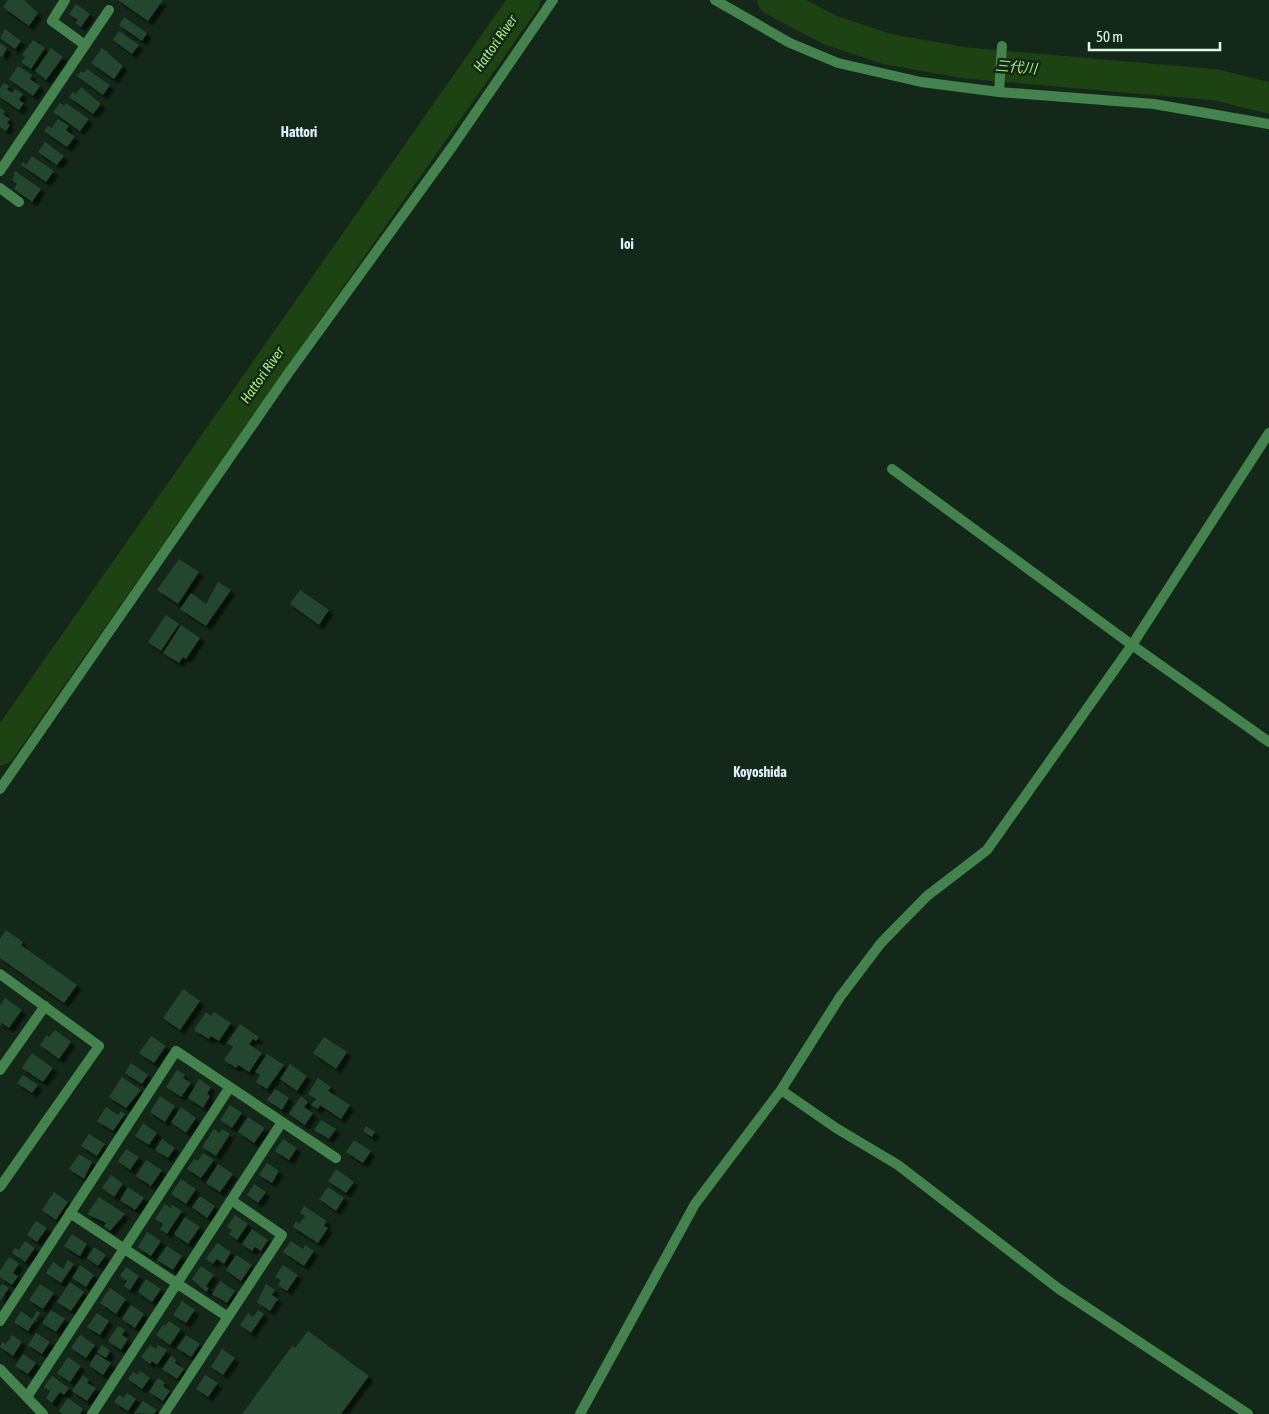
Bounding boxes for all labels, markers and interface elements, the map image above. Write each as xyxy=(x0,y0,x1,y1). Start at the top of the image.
water label: Hattori River xyxy=(470,11,521,74)
scale bar xyxy=(1089,20,1220,52)
text: 50 m xyxy=(1096,28,1123,45)
water label: 三代川 xyxy=(994,57,1040,77)
district label: Hattori xyxy=(281,124,317,140)
district label: Ioi xyxy=(620,236,634,252)
water label: Hattori River xyxy=(237,343,288,406)
district label: Koyoshida xyxy=(733,764,787,780)

